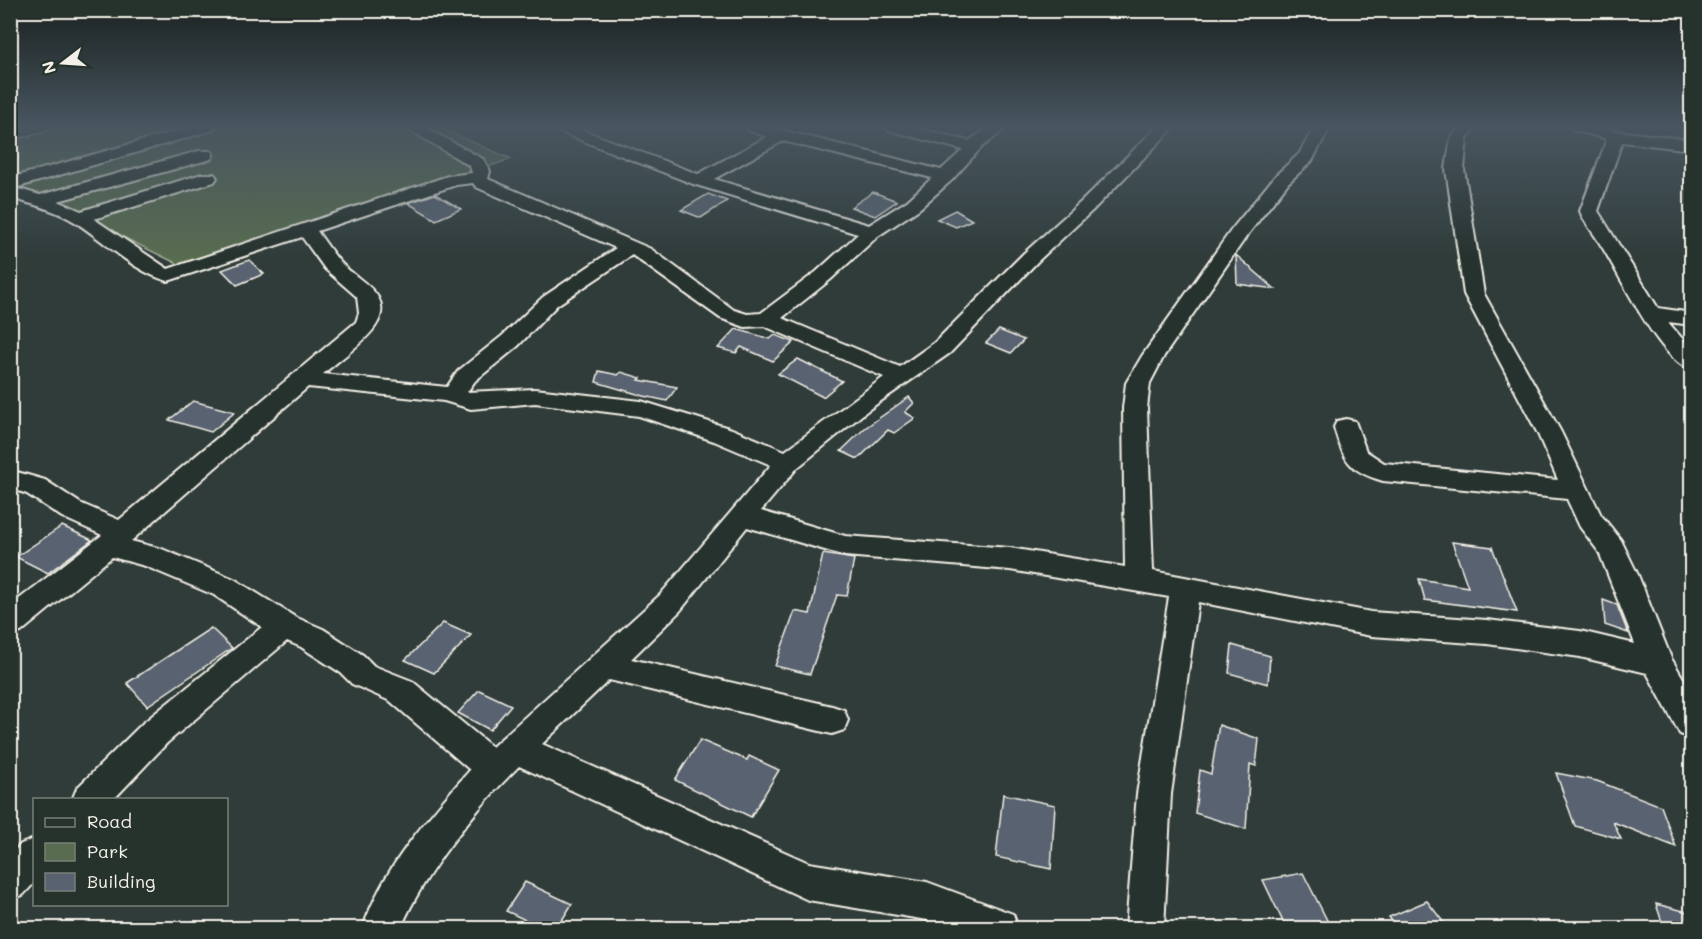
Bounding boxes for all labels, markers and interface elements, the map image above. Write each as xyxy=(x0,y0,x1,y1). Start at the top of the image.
north arrow xyxy=(33,33,93,93)
text: N xyxy=(36,59,60,76)
legend xyxy=(33,798,228,906)
text: Road xyxy=(87,809,132,833)
text: Park xyxy=(87,839,128,863)
text: Building xyxy=(87,869,155,893)

